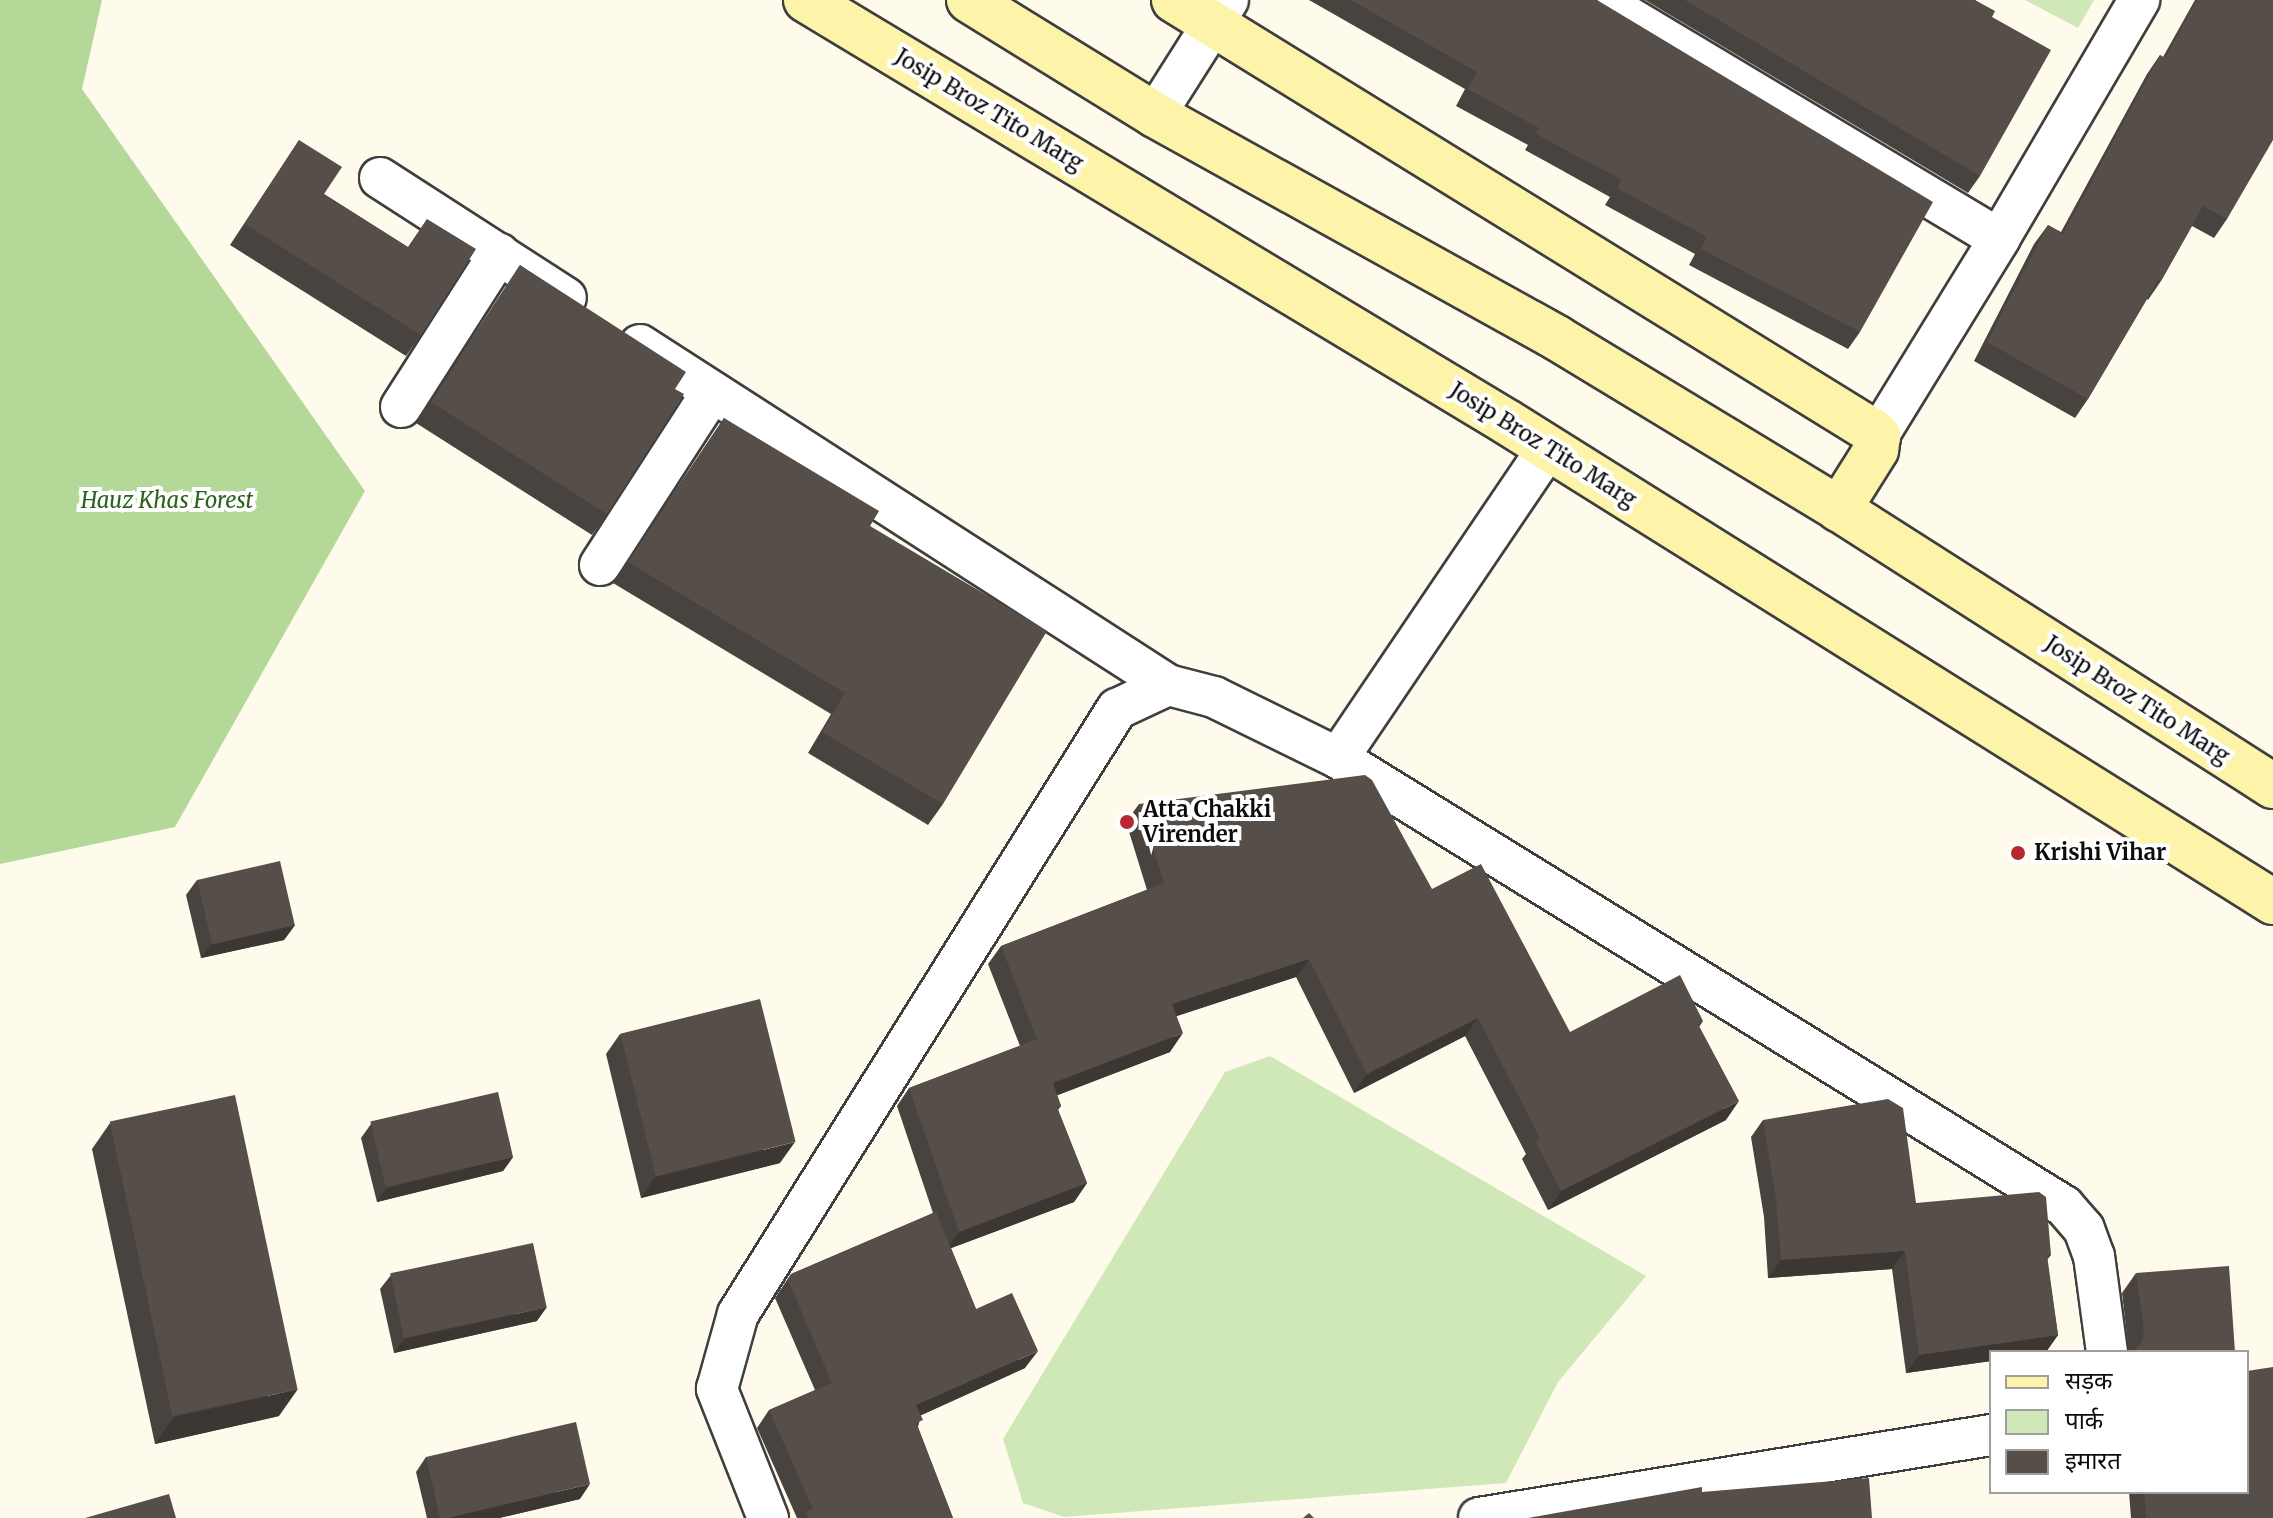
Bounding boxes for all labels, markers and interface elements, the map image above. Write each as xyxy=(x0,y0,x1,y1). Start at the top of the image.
street label: Josip Broz Tito Marg xyxy=(890,43,1088,177)
street label: Josip Broz Tito Marg xyxy=(1445,377,1641,513)
park label: Hauz Khas Forest xyxy=(81,488,253,514)
street label: Josip Broz Tito Marg xyxy=(2040,630,2234,770)
place label: Atta Chakki Virender xyxy=(1143,796,1271,848)
marker: Atta Chakki Virender xyxy=(1118,813,1136,831)
place label: Krishi Vihar xyxy=(2034,840,2166,866)
marker: Krishi Vihar xyxy=(2009,844,2027,862)
legend xyxy=(1989,1350,2249,1494)
text: सड़क xyxy=(2065,1365,2113,1396)
text: पार्क xyxy=(2065,1405,2103,1436)
text: इमारत xyxy=(2065,1445,2121,1476)

